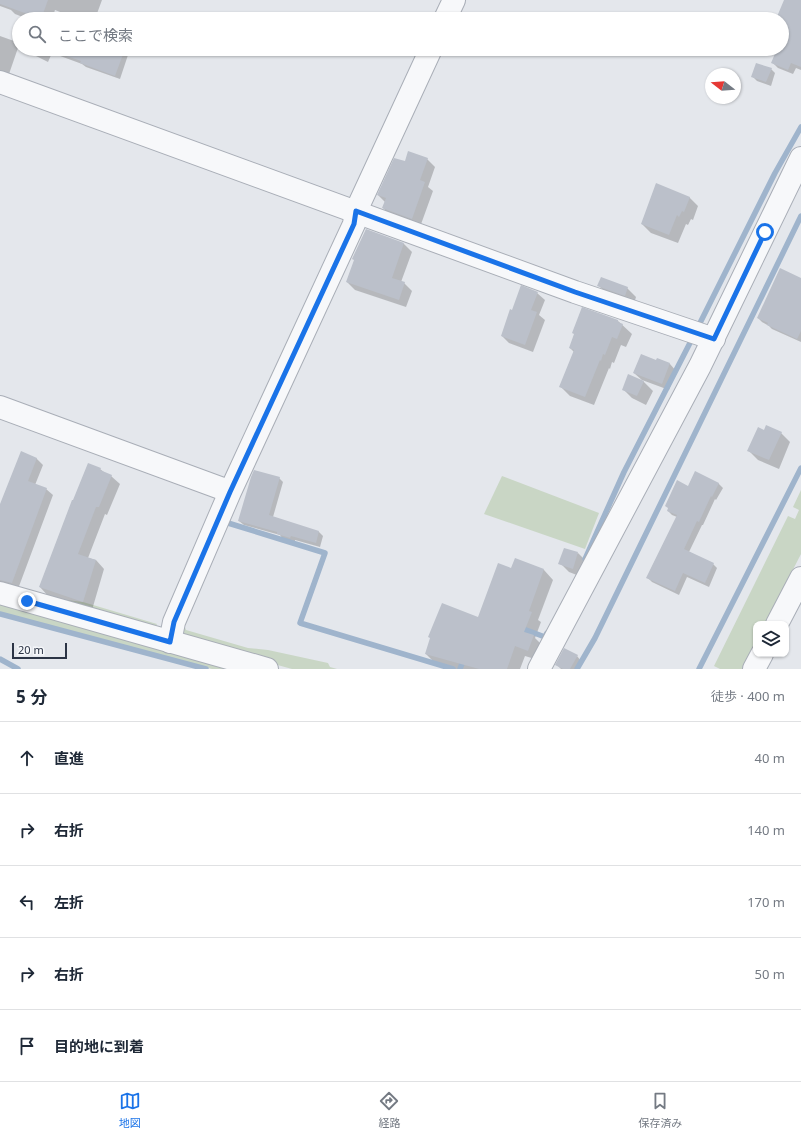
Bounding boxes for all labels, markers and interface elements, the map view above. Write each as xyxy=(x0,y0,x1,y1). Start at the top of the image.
search box xyxy=(12,12,789,56)
icon: search xyxy=(26,23,48,45)
text: ここで検索 xyxy=(58,25,133,45)
north arrow xyxy=(705,68,741,104)
route start xyxy=(756,223,774,241)
route end xyxy=(18,592,36,610)
map controls xyxy=(753,621,789,657)
button: layers xyxy=(753,621,789,657)
scale bar xyxy=(12,641,67,660)
text: 20 m xyxy=(18,642,44,657)
text: 5 分 xyxy=(16,685,47,708)
text: 徒歩 · 400 m xyxy=(711,687,785,705)
icon: ahead xyxy=(16,747,38,769)
text: 直進 xyxy=(54,748,84,768)
text: 40 m xyxy=(755,749,785,767)
icon: right xyxy=(16,819,38,841)
text: 右折 xyxy=(54,820,84,840)
text: 140 m xyxy=(747,821,785,839)
icon: left xyxy=(16,891,38,913)
text: 左折 xyxy=(54,892,84,912)
text: 170 m xyxy=(747,893,785,911)
icon: right xyxy=(16,963,38,985)
text: 右折 xyxy=(54,964,84,984)
text: 50 m xyxy=(755,965,785,983)
icon: arrive xyxy=(16,1035,38,1057)
text: 目的地に到着 xyxy=(54,1036,144,1056)
tab: 地図 xyxy=(119,1090,141,1130)
tab: 経路 xyxy=(378,1090,400,1130)
tab: 保存済み xyxy=(638,1090,682,1130)

